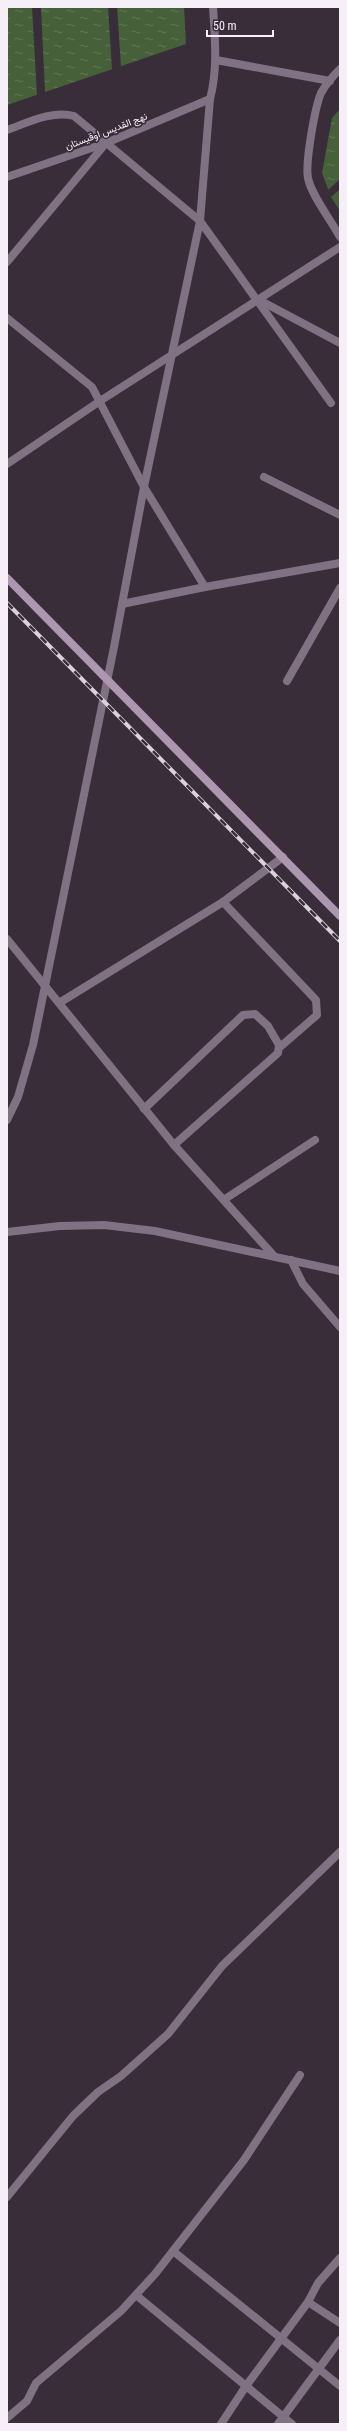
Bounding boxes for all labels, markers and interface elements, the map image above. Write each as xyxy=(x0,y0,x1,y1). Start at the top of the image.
scale bar xyxy=(207,12,273,38)
text: 50 m xyxy=(213,19,237,33)
street label: نهج القديس اوقيستان xyxy=(63,110,149,153)

